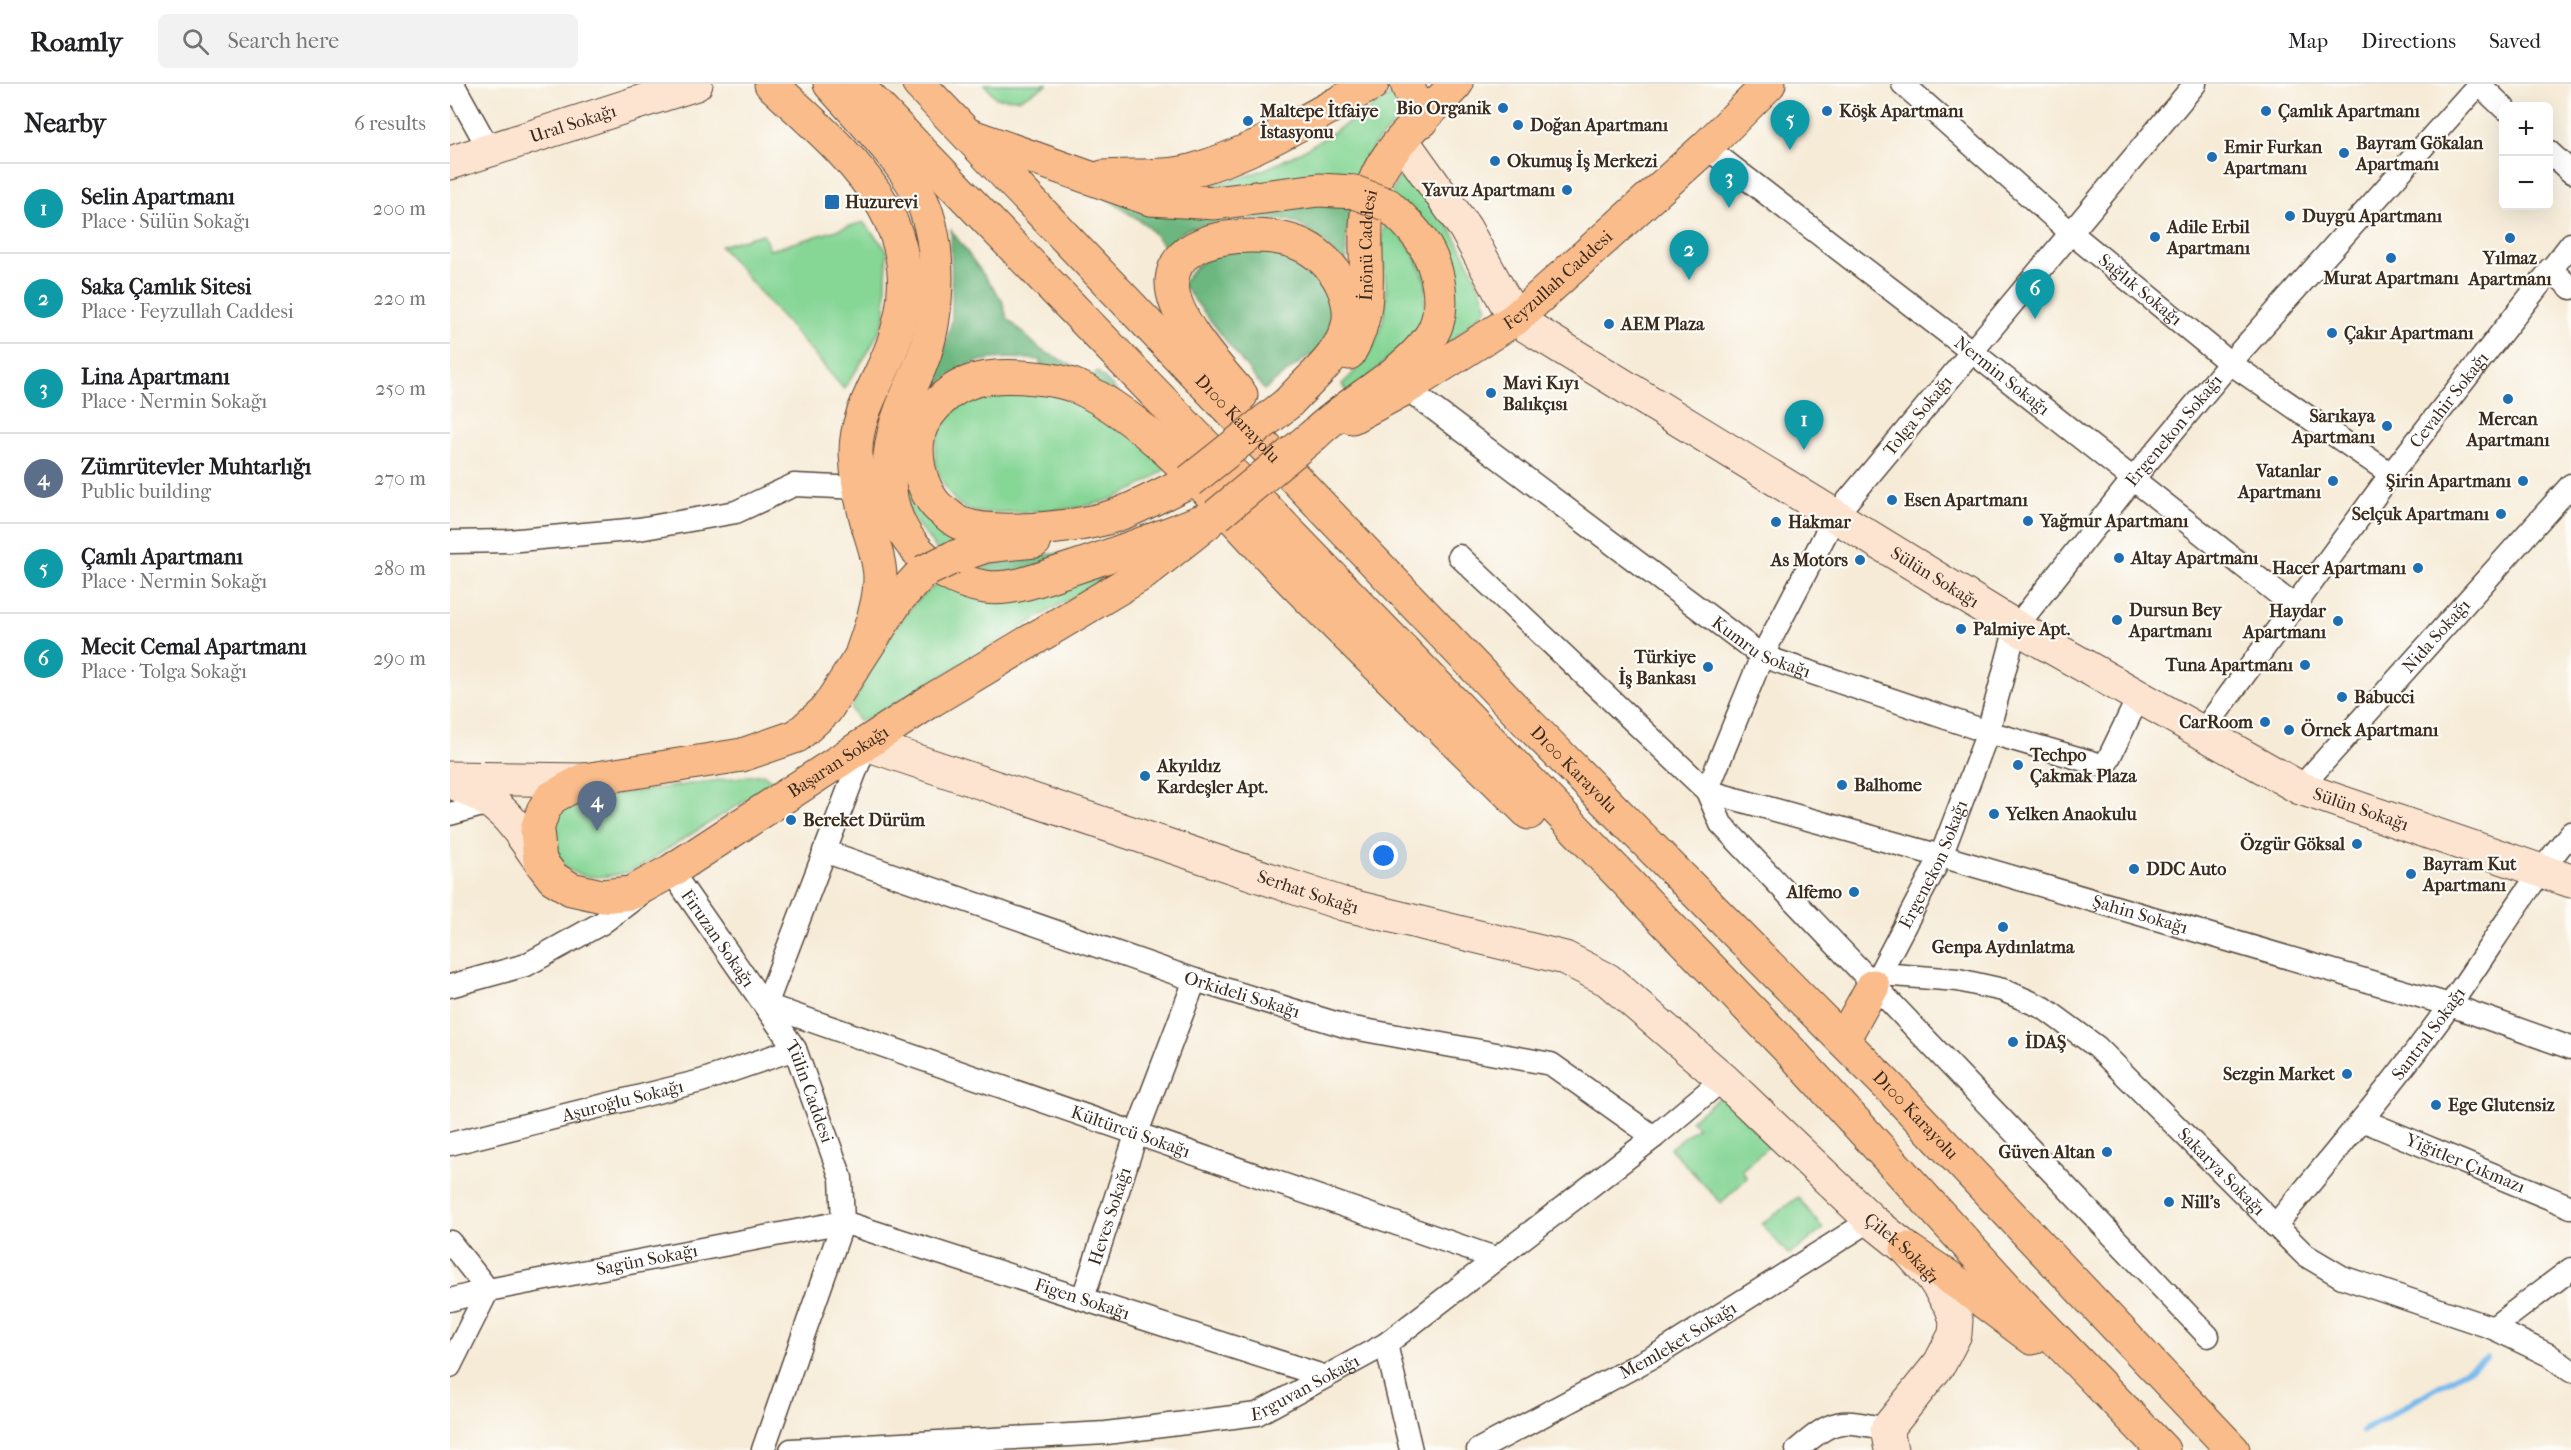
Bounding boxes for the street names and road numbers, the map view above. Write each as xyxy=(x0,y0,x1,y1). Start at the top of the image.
street label: Ural Sokağı xyxy=(527,100,619,147)
street label: İnönü Caddesi xyxy=(1354,186,1382,302)
street label: Feyzullah Caddesi xyxy=(1499,226,1617,334)
street label: Sağlık Sokağı xyxy=(2094,249,2187,330)
street label: Nermin Sokağı xyxy=(1950,332,2054,420)
street label: Cevahir Sokağı xyxy=(2405,347,2493,452)
street label: D100 Karayolu xyxy=(1191,370,1285,467)
street label: Ergenekon Sokağı xyxy=(2121,370,2227,491)
street label: Tolga Sokağı xyxy=(1879,371,1957,460)
street label: Sülün Sokağı xyxy=(1887,542,1983,613)
street label: Nida Sokağı xyxy=(2398,594,2475,677)
street label: Kumru Sokağı xyxy=(1708,612,1814,682)
street label: Başaran Sokağı xyxy=(784,721,893,802)
street label: D100 Karayolu xyxy=(1526,721,1622,817)
street label: Sülün Sokağı xyxy=(2310,783,2412,835)
street label: Ergenekon Sokağı xyxy=(1894,796,1972,932)
street label: Serhat Sokağı xyxy=(1255,865,1361,918)
street label: Firuzan Sokağı xyxy=(677,885,759,992)
street label: Şahin Sokağı xyxy=(2090,890,2191,938)
street label: Orkideli Sokağı xyxy=(1181,967,1303,1022)
street label: Santral Sokağı xyxy=(2387,983,2470,1084)
street label: Tülin Caddesi xyxy=(781,1036,838,1146)
street label: D100 Karayolu xyxy=(1868,1066,1963,1164)
street label: Aşuroğlu Sokağı xyxy=(559,1075,686,1126)
street label: Kültürcü Sokağı xyxy=(1068,1101,1194,1162)
street label: Sakarya Sokağı xyxy=(2173,1123,2270,1220)
street label: Yiğitler Çıkmazı xyxy=(2402,1129,2529,1197)
street label: Heves Sokağı xyxy=(1084,1164,1136,1268)
street label: Çilek Sokağı xyxy=(1859,1208,1945,1288)
street label: Sagün Sokağı xyxy=(594,1239,700,1280)
street label: Figen Sokağı xyxy=(1032,1274,1133,1324)
street label: Memleket Sokağı xyxy=(1616,1297,1741,1383)
street label: Erguvan Sokağı xyxy=(1250,1350,1364,1425)

